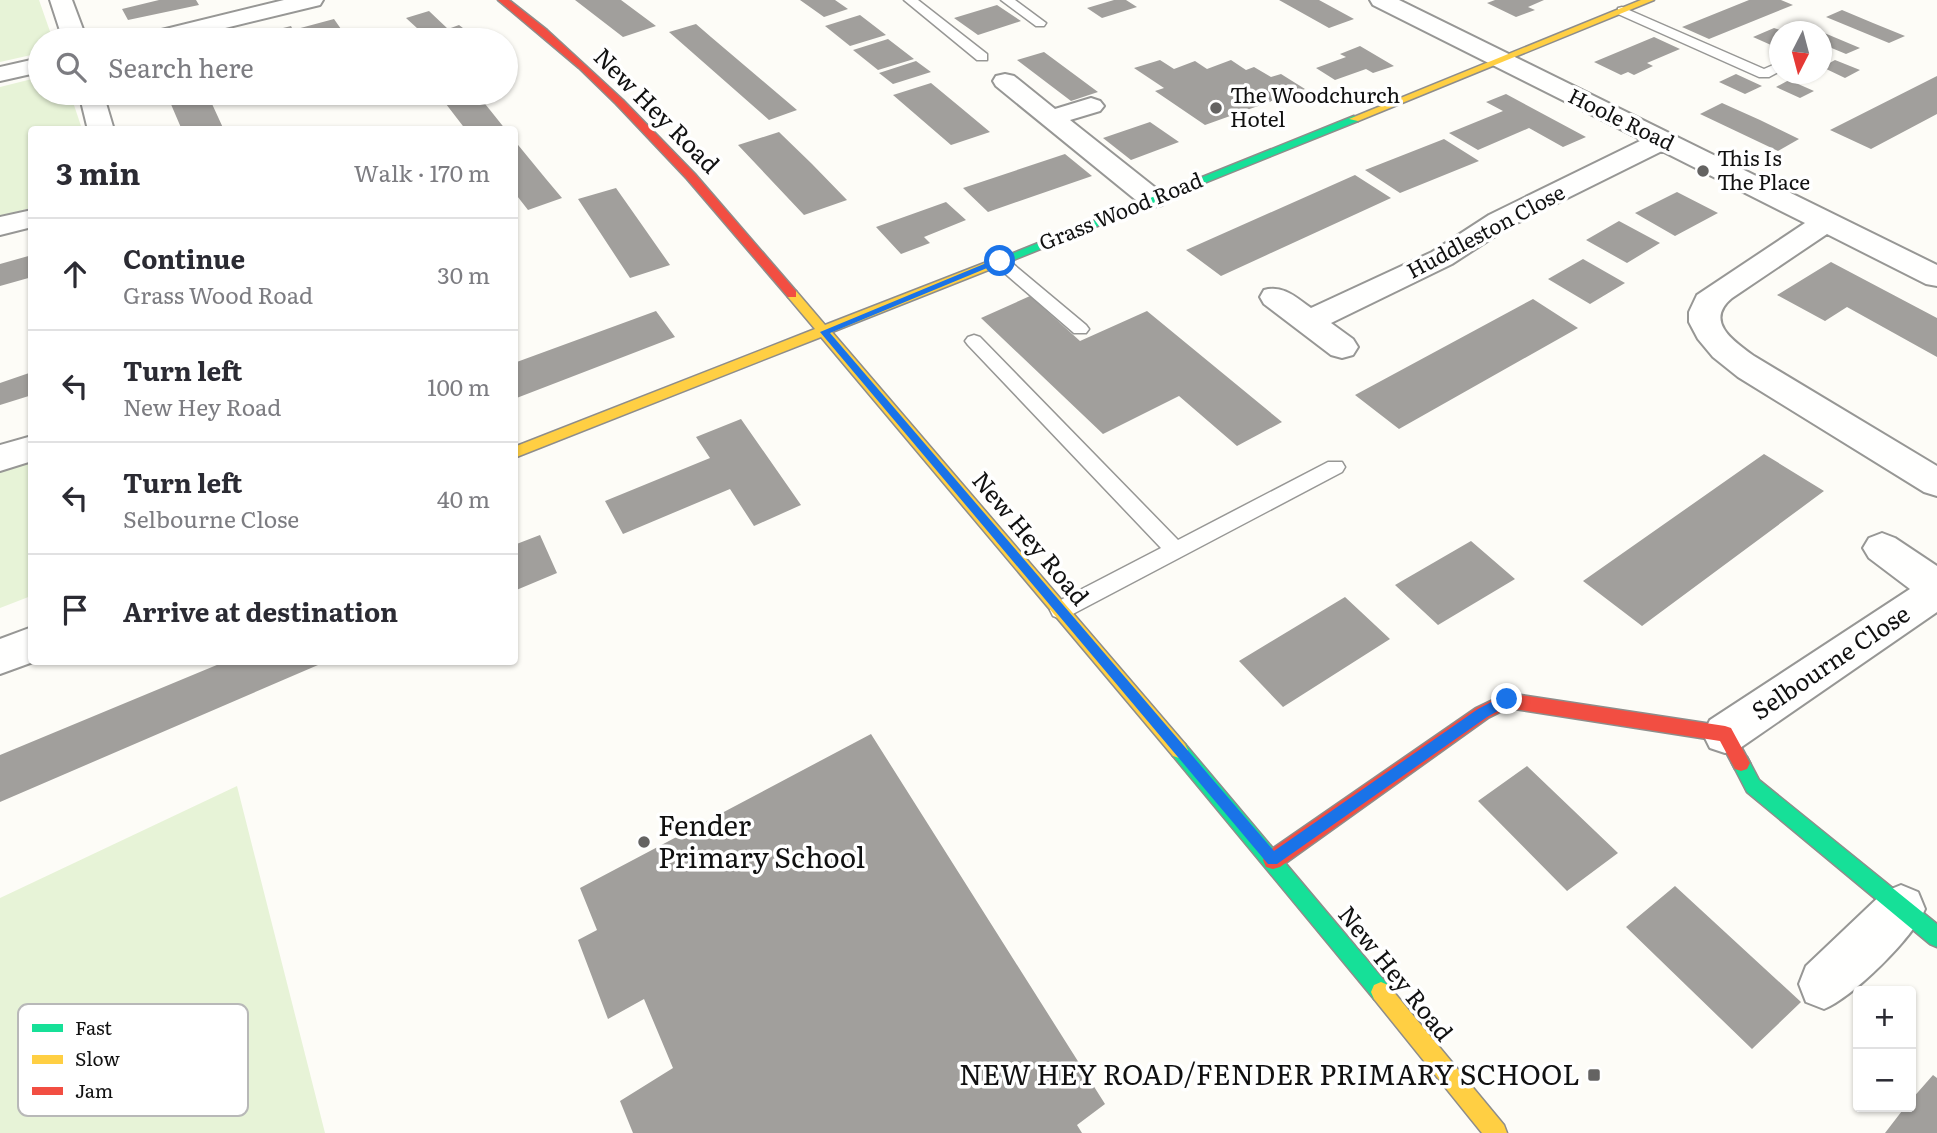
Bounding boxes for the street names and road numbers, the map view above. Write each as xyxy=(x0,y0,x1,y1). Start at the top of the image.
street label: New Hey Road xyxy=(587,38,729,180)
street label: Hoole Road xyxy=(1564,79,1681,157)
street label: Grass Wood Road xyxy=(1034,163,1207,257)
street label: Huddleston Close xyxy=(1400,175,1569,285)
street label: New Hey Road xyxy=(965,463,1099,612)
street label: Selbourne Close xyxy=(1744,595,1916,727)
street label: New Hey Road xyxy=(1331,897,1463,1048)

